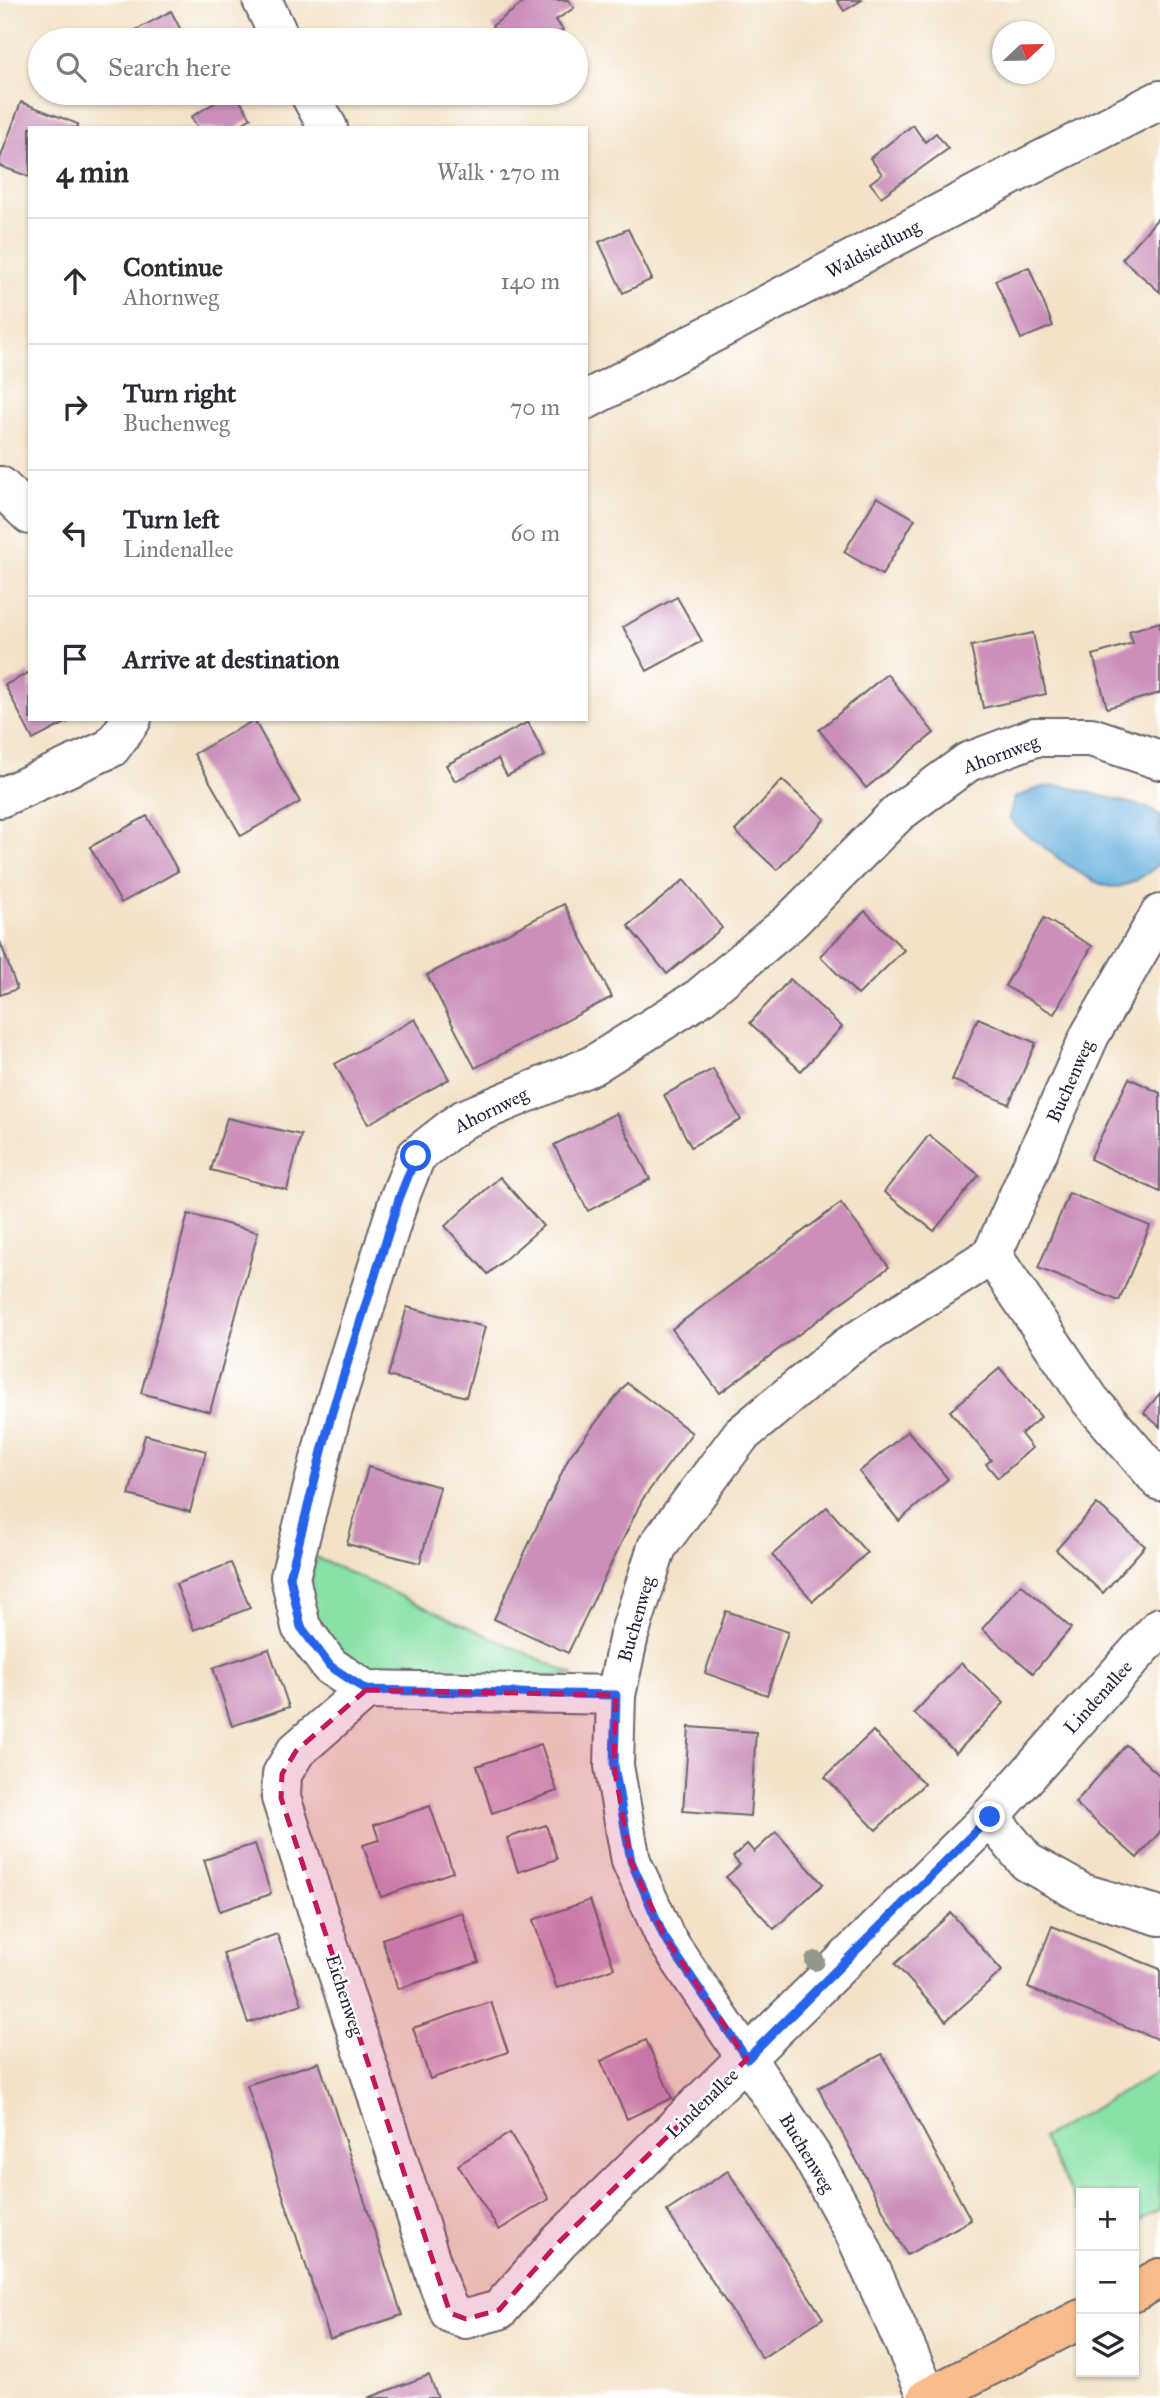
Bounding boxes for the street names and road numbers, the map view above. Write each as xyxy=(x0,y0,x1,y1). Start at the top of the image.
street label: Waldsiedlung xyxy=(822,214,925,284)
street label: Ahornweg xyxy=(959,730,1043,780)
street label: Buchenweg xyxy=(1042,1036,1099,1126)
street label: Ahornweg xyxy=(449,1082,532,1139)
street label: Buchenweg xyxy=(613,1573,660,1665)
street label: Lindenallee xyxy=(1059,1655,1137,1739)
street label: Eichenweg xyxy=(320,1951,369,2039)
street label: Lindenallee xyxy=(661,2063,743,2143)
street label: Buchenweg xyxy=(774,2109,840,2197)

